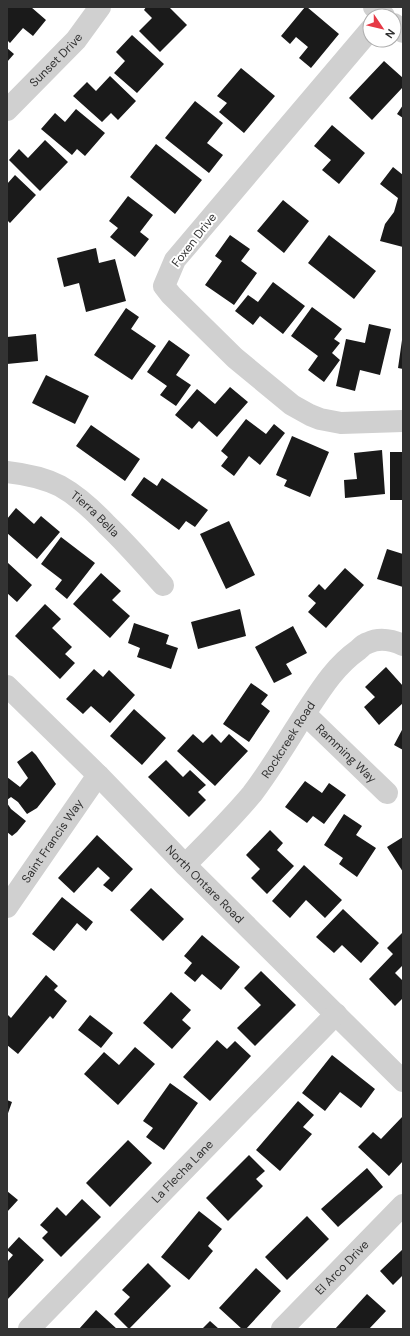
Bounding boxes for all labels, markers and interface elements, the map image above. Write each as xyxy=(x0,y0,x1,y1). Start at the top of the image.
north arrow xyxy=(362,8,402,48)
text: N xyxy=(382,26,398,41)
street label: Sunset Drive xyxy=(26,30,86,91)
street label: Foxen Drive xyxy=(168,210,220,270)
street label: Tierra Bella xyxy=(67,487,123,541)
street label: Rockcreek Road xyxy=(258,698,319,781)
street label: Ramming Way xyxy=(312,720,380,787)
street label: Saint Francis Way xyxy=(18,796,87,886)
street label: North Ontare Road xyxy=(162,842,247,927)
street label: La Flecha Lane xyxy=(148,1136,217,1206)
street label: El Arco Drive xyxy=(312,1236,373,1298)

